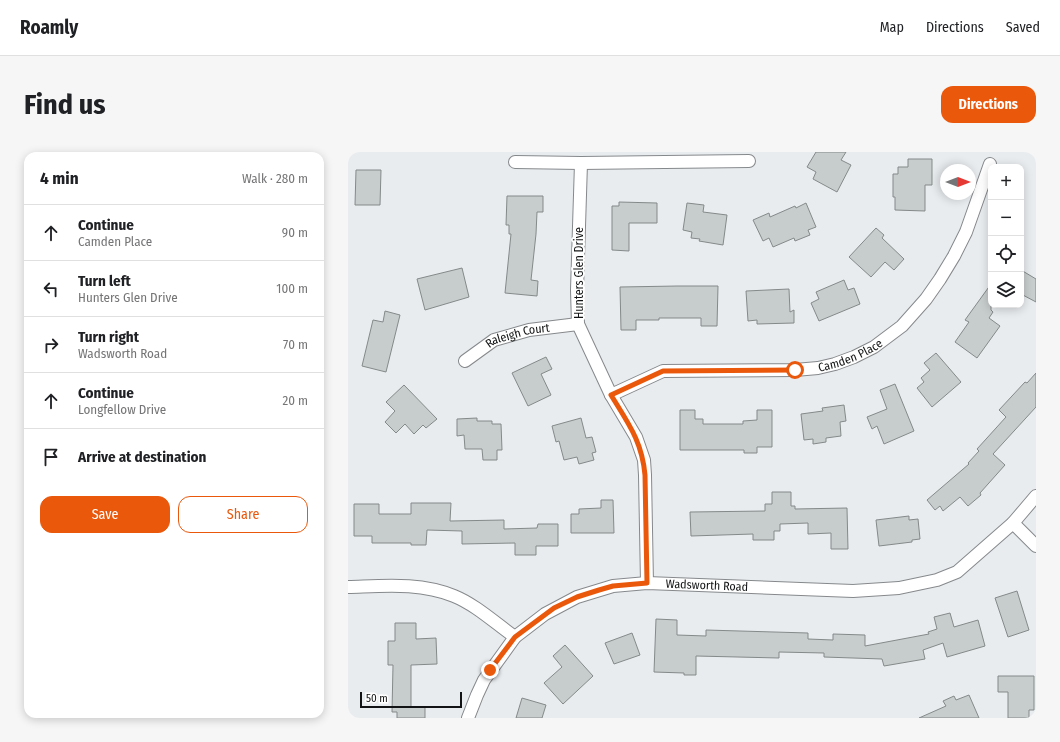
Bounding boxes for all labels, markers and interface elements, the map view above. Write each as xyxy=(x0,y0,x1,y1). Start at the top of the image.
text: Roamly xyxy=(20,16,78,39)
text: Map xyxy=(880,19,904,36)
text: Directions xyxy=(926,19,984,36)
text: Saved xyxy=(1006,19,1040,36)
button: Directions xyxy=(941,86,1036,123)
text: Find us xyxy=(24,88,106,121)
north arrow xyxy=(940,164,976,200)
map controls xyxy=(988,164,1024,308)
button: + xyxy=(988,164,1024,200)
text: 4 min xyxy=(40,168,79,189)
text: Walk · 280 m xyxy=(242,171,308,186)
button: − xyxy=(988,200,1024,236)
text: Continue xyxy=(78,216,134,234)
icon: ahead xyxy=(40,222,62,244)
text: 90 m xyxy=(282,225,308,240)
street label: Hunters Glen Drive xyxy=(572,227,586,319)
text: Camden Place xyxy=(78,234,152,249)
button: locate xyxy=(988,236,1024,272)
text: Turn left xyxy=(78,272,131,290)
button: layers xyxy=(988,272,1024,308)
icon: left xyxy=(40,278,62,300)
text: 100 m xyxy=(276,281,308,296)
text: Hunters Glen Drive xyxy=(78,290,178,305)
street label: Raleigh Court xyxy=(483,321,550,351)
text: Turn right xyxy=(78,328,139,346)
icon: right xyxy=(40,334,62,356)
street label: Camden Place xyxy=(817,336,885,375)
text: 70 m xyxy=(283,337,308,352)
text: Wadsworth Road xyxy=(78,346,167,361)
route start xyxy=(786,361,804,379)
text: Continue xyxy=(78,384,134,402)
icon: ahead xyxy=(40,390,62,412)
text: 20 m xyxy=(282,393,308,408)
text: Longfellow Drive xyxy=(78,402,166,417)
icon: arrive xyxy=(40,446,62,468)
text: Arrive at destination xyxy=(78,448,206,466)
button: Save xyxy=(40,496,170,533)
button: Share xyxy=(178,496,308,533)
street label: Wadsworth Road xyxy=(665,577,748,594)
route end xyxy=(481,661,499,679)
scale bar xyxy=(360,690,462,709)
text: 50 m xyxy=(366,692,388,705)

